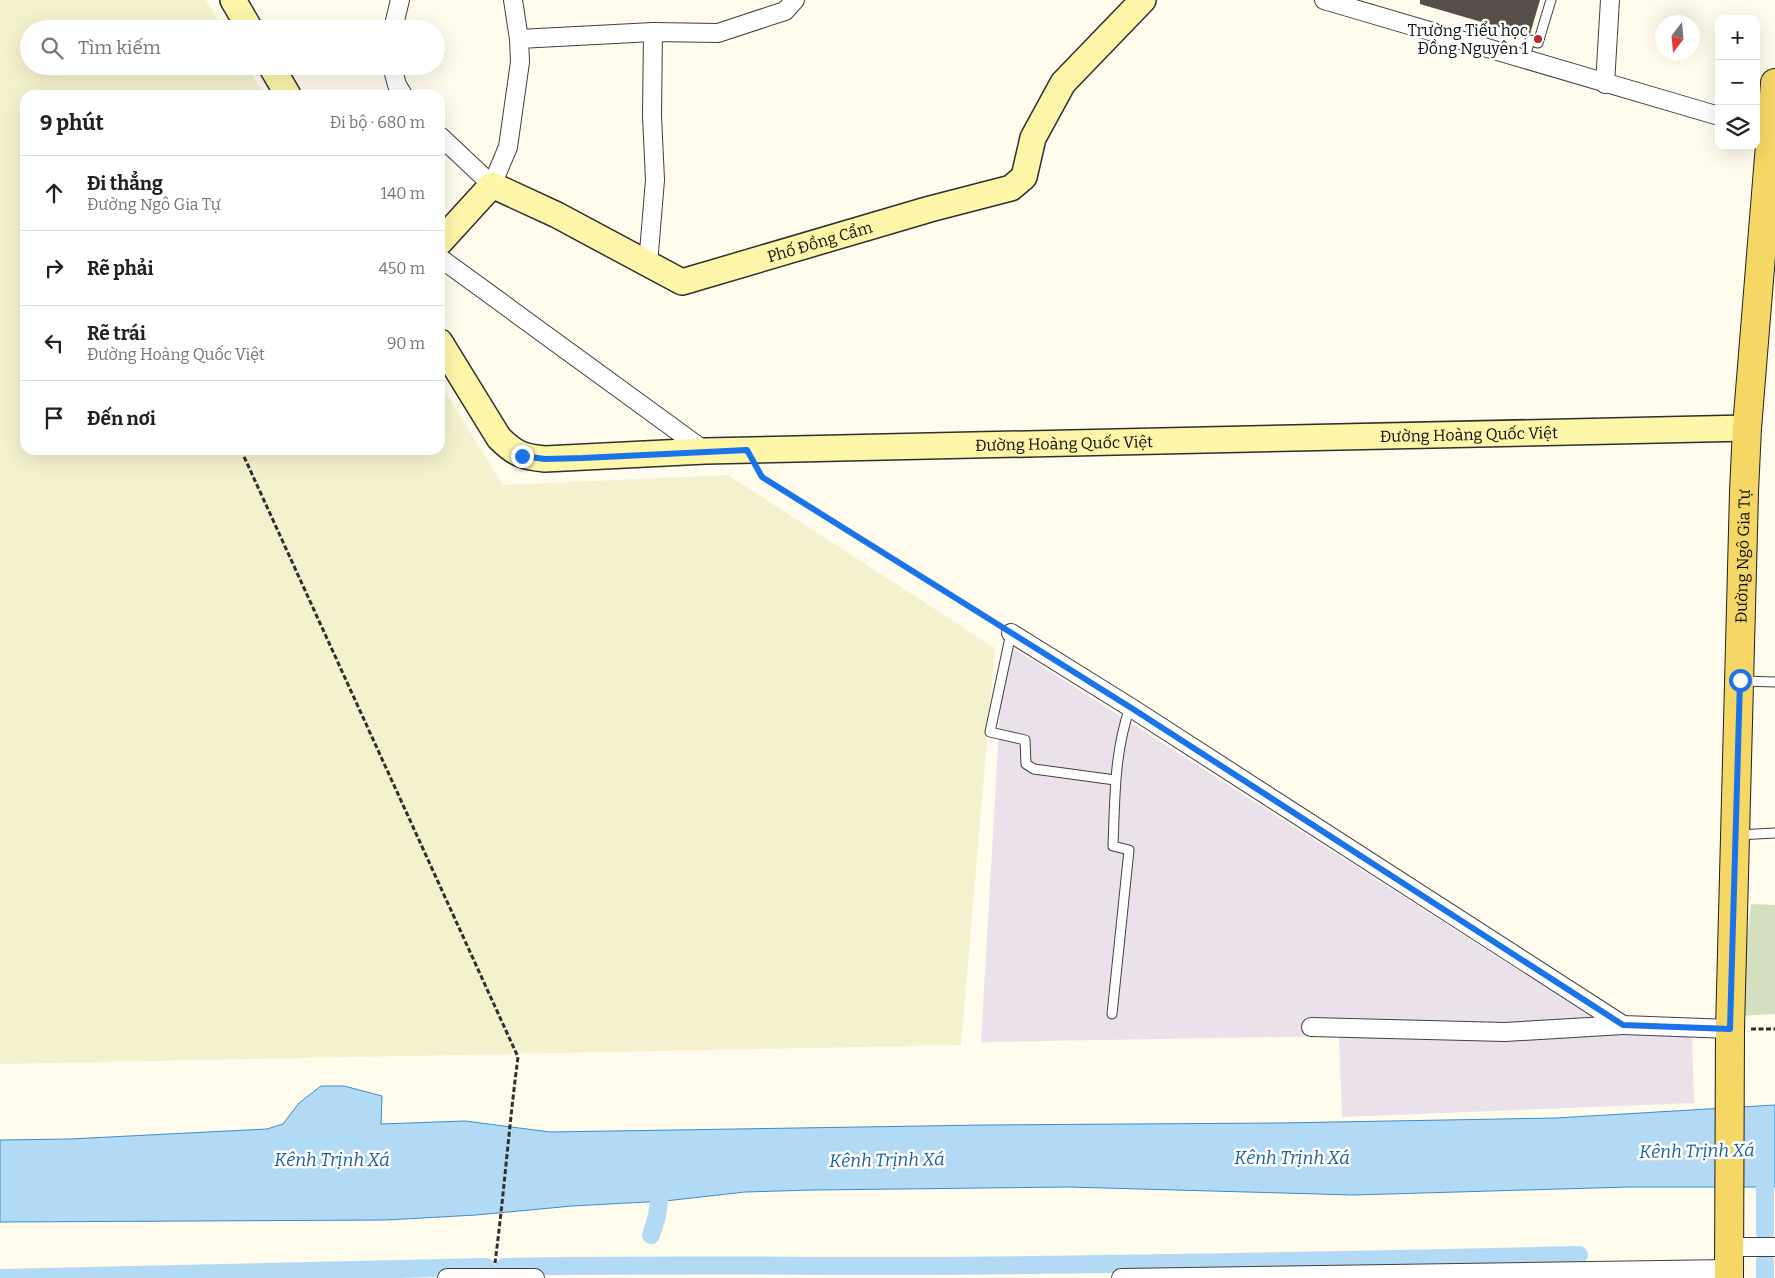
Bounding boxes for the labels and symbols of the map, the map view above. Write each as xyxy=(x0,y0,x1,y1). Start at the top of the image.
north arrow xyxy=(1655,15,1700,60)
place label: Trường Tiểu học Đồng Nguyên 1 xyxy=(1407,21,1528,58)
marker: Trường Tiểu học Đồng Nguyên 1 xyxy=(1532,33,1544,45)
street label: Phố Đồng Cẩm xyxy=(765,218,875,266)
street label: Đường Hoàng Quốc Việt xyxy=(1380,423,1558,446)
street label: Đường Hoàng Quốc Việt xyxy=(975,432,1153,455)
route end xyxy=(511,445,534,468)
street label: Đường Ngô Gia Tự xyxy=(1732,489,1754,623)
route start xyxy=(1729,669,1752,692)
water label: Kênh Trịnh Xá xyxy=(1639,1139,1755,1163)
water label: Kênh Trịnh Xá xyxy=(1234,1147,1350,1169)
water label: Kênh Trịnh Xá xyxy=(829,1148,945,1172)
water label: Kênh Trịnh Xá xyxy=(274,1149,390,1171)

